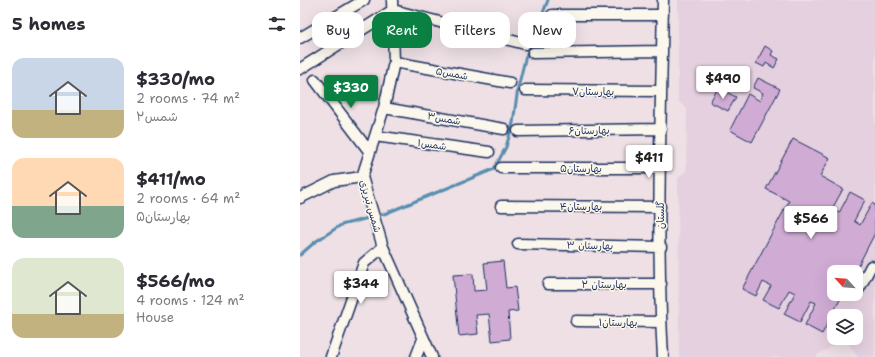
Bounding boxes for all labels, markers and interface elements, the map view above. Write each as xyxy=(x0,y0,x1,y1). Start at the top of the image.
chip: Buy xyxy=(312,12,364,48)
chip: Rent xyxy=(372,12,432,48)
chip: Filters xyxy=(440,12,510,48)
chip: New xyxy=(518,12,576,48)
text: 5 homes xyxy=(12,13,85,35)
icon: filters xyxy=(266,13,288,35)
street label: شمس۵ xyxy=(435,64,469,83)
pin: $490 xyxy=(699,66,747,100)
text: $330/mo xyxy=(136,68,215,90)
text: $490 xyxy=(705,70,741,87)
icon: home xyxy=(44,74,92,122)
pin: $330 xyxy=(327,75,375,109)
text: $330 xyxy=(333,79,369,96)
street label: بهارستان۷ xyxy=(572,85,614,98)
text: 2 rooms · 74 m² xyxy=(136,90,240,107)
text: شمس۲ xyxy=(136,108,178,125)
street label: شمس۳ xyxy=(426,109,462,128)
street label: بهارستان۶ xyxy=(568,124,610,137)
street label: شمس۱ xyxy=(417,136,447,153)
pin: $411 xyxy=(625,145,673,179)
text: $411 xyxy=(635,149,663,166)
street label: بهارستان۵ xyxy=(560,162,602,175)
text: $411/mo xyxy=(136,168,206,190)
icon: home xyxy=(44,174,92,222)
street label: شمس تبریزی xyxy=(357,178,384,234)
text: 2 rooms · 64 m² xyxy=(136,190,240,207)
street label: بهارستان۴ xyxy=(560,200,602,213)
street label: گلستان xyxy=(654,201,667,229)
pin: $566 xyxy=(787,206,835,240)
text: بهارستان۵ xyxy=(136,208,191,225)
text: $566 xyxy=(793,210,829,227)
street label: بهارستان ۳ xyxy=(567,239,614,252)
north arrow xyxy=(827,265,863,301)
map controls xyxy=(827,265,863,345)
text: $566/mo xyxy=(136,270,215,292)
pin: $344 xyxy=(337,271,385,305)
icon: home xyxy=(44,274,92,322)
text: $344 xyxy=(343,275,379,292)
street label: بهارستان ۲ xyxy=(581,278,627,291)
text: 4 rooms · 124 m² xyxy=(136,292,245,309)
text: House xyxy=(136,309,174,326)
button: layers xyxy=(827,309,863,345)
street label: بهارستان۱ xyxy=(599,316,637,329)

